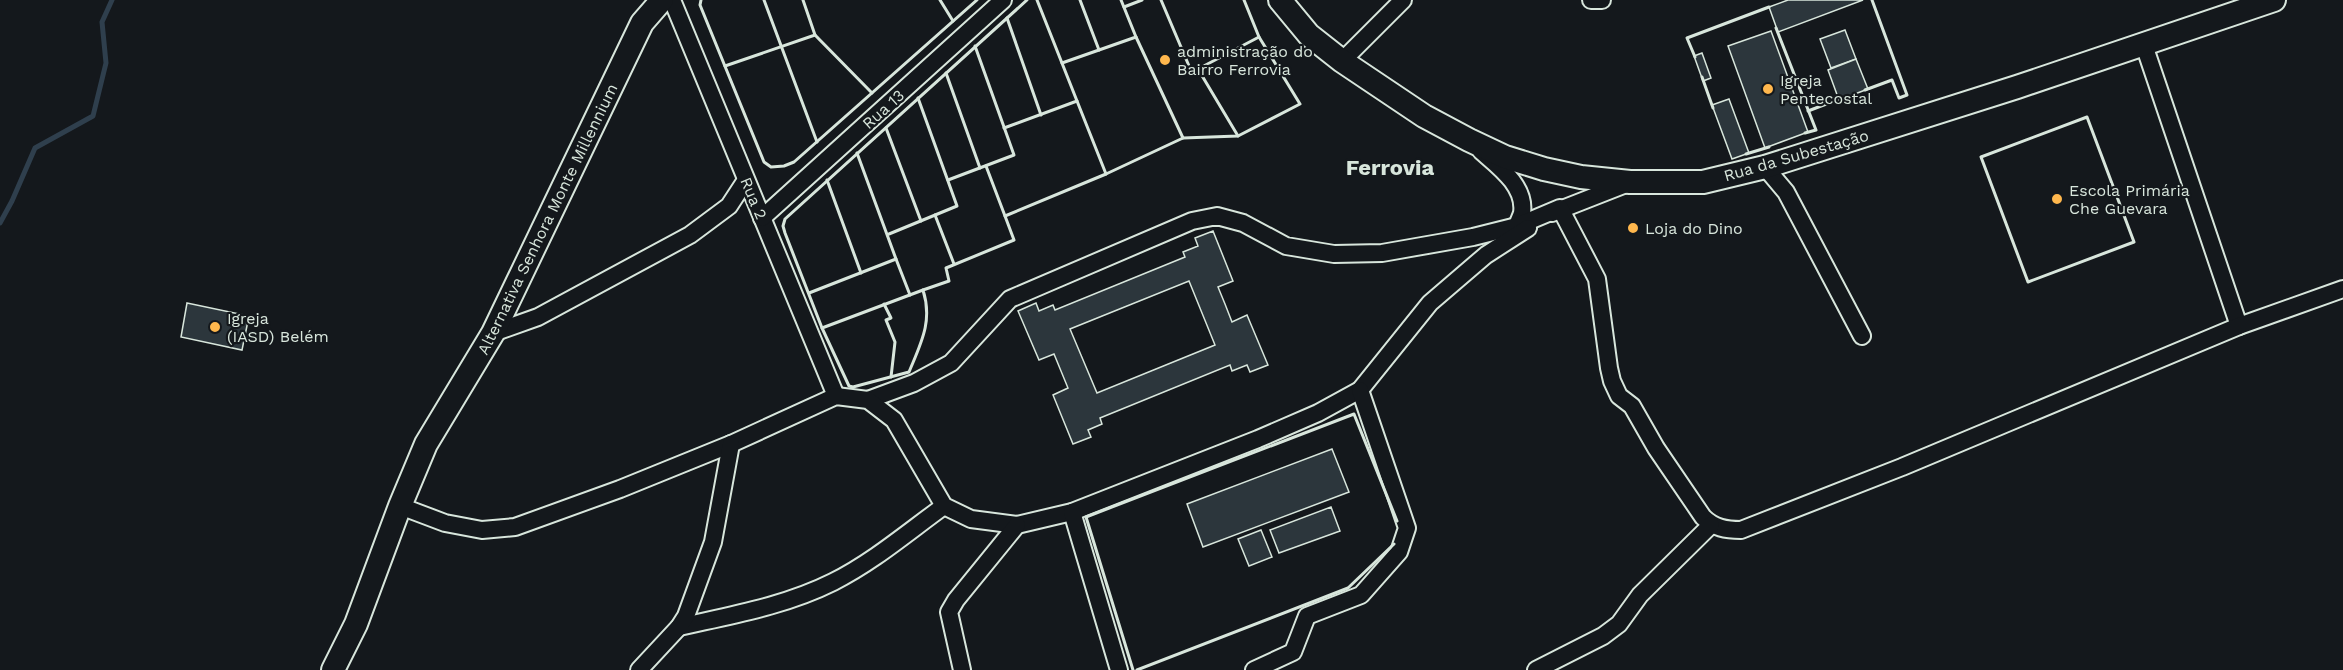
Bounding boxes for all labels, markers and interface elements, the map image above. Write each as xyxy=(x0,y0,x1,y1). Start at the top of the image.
place label: administração do Bairro Ferrovia xyxy=(1177,42,1313,79)
marker: administração do Bairro Ferrovia xyxy=(1158,53,1172,67)
place label: Igreja Pentecostal xyxy=(1780,71,1872,108)
street label: Alternativa Senhora Monte Millennium xyxy=(473,81,622,358)
marker: Igreja Pentecostal xyxy=(1761,82,1775,96)
street label: Rua 13 xyxy=(858,86,908,133)
street label: Rua da Subestação xyxy=(1722,126,1871,185)
district label: Ferrovia xyxy=(1346,155,1434,180)
street label: Rua 2 xyxy=(736,174,771,222)
place label: Escola Primária Che Guevara xyxy=(2069,181,2190,218)
marker: Escola Primária Che Guevara xyxy=(2050,192,2064,206)
place label: Loja do Dino xyxy=(1645,219,1743,238)
marker: Loja do Dino xyxy=(1626,221,1640,235)
place label: Igreja (IASD) Belém xyxy=(227,309,329,346)
marker: Igreja (IASD) Belém xyxy=(208,320,222,334)

